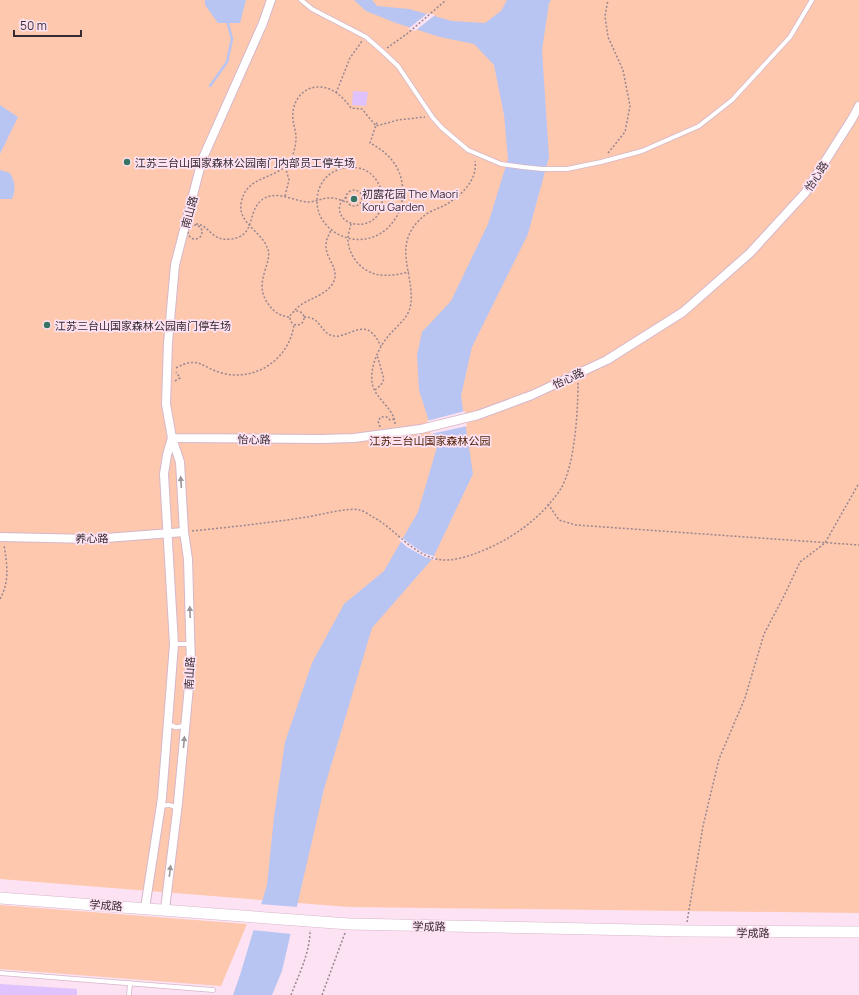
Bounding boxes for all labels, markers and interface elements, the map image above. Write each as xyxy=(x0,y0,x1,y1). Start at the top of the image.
scale bar xyxy=(14,12,81,38)
text: 50 m xyxy=(20,17,47,34)
place label: 江苏三台山国家森林公园南门内部员工停车场 xyxy=(135,155,355,170)
marker: 江苏三台山国家森林公园南门内部员工停车场 xyxy=(122,157,132,167)
street label: 怡心路 xyxy=(801,158,831,194)
place label: 初露花园 The Maori Koru Garden xyxy=(362,186,458,214)
street label: 南山路 xyxy=(177,194,201,230)
marker: 初露花园 The Maori Koru Garden xyxy=(349,194,359,204)
place label: 江苏三台山国家森林公园南门停车场 xyxy=(55,318,231,333)
marker: 江苏三台山国家森林公园南门停车场 xyxy=(42,320,52,330)
street label: 怡心路 xyxy=(550,364,586,392)
street label: 怡心路 xyxy=(237,431,271,447)
park label: 江苏三台山国家森林公园 xyxy=(370,433,491,448)
one-way arrow xyxy=(178,476,185,488)
street label: 养心路 xyxy=(75,530,109,546)
one-way arrow xyxy=(186,606,193,618)
street label: 南山路 xyxy=(181,656,197,690)
one-way arrow xyxy=(181,736,187,748)
one-way arrow xyxy=(167,865,173,877)
street label: 学成路 xyxy=(89,896,123,914)
street label: 学成路 xyxy=(412,918,446,934)
street label: 学成路 xyxy=(737,925,770,940)

